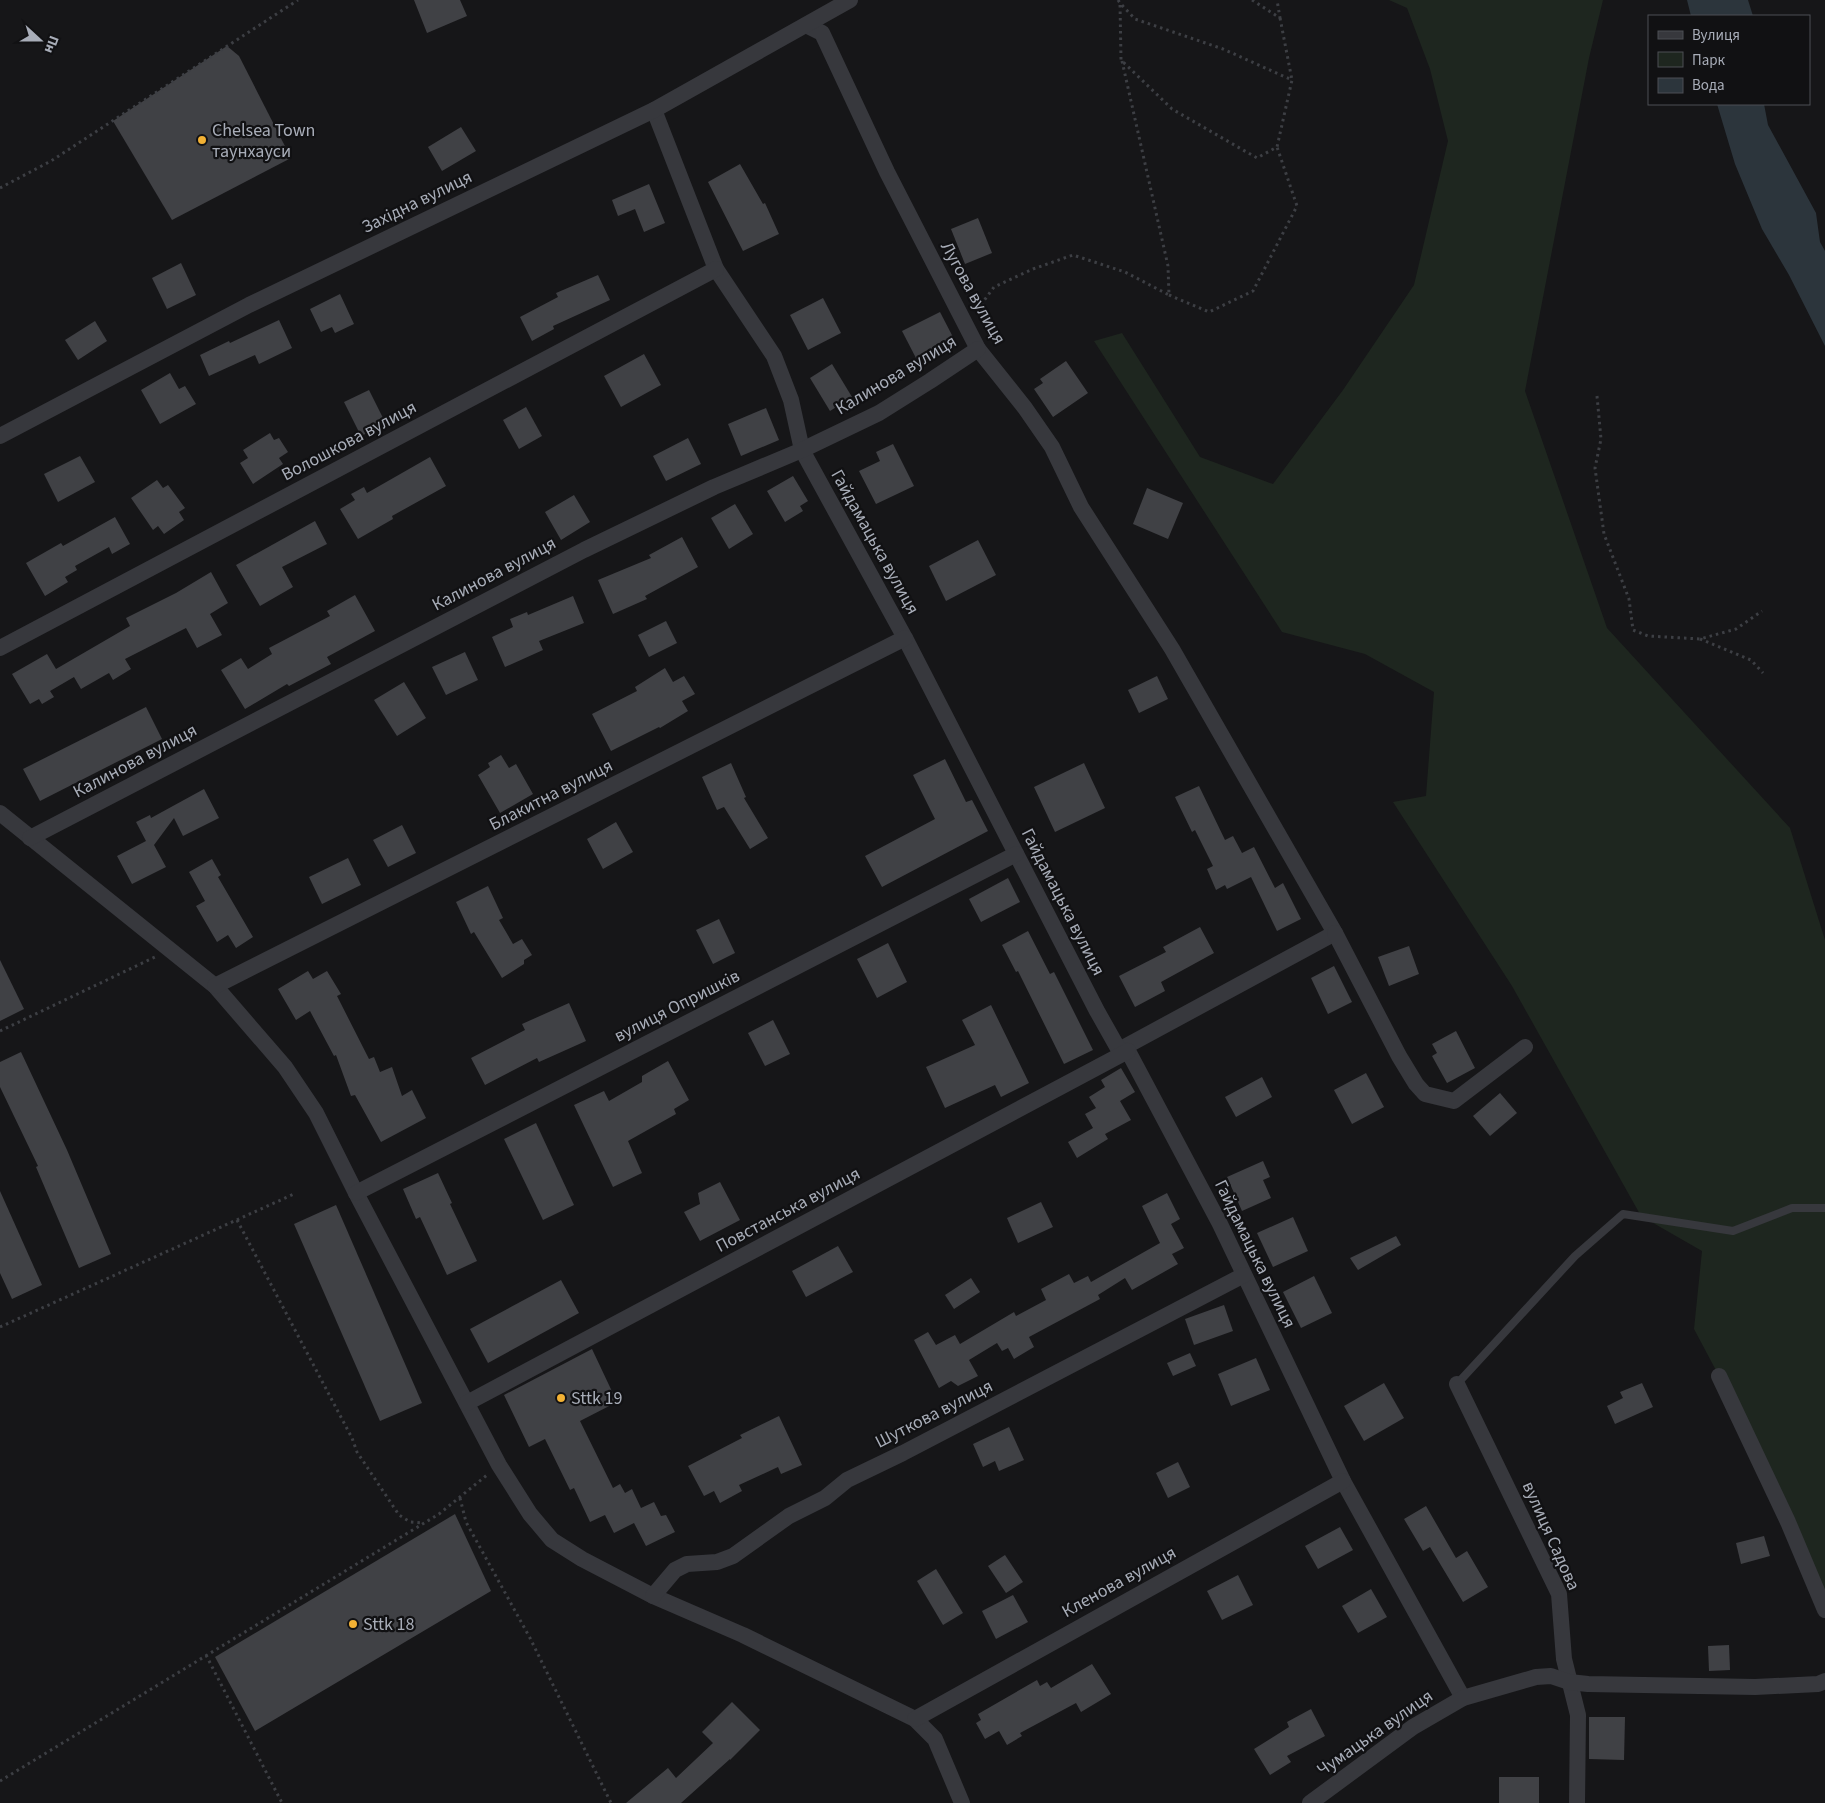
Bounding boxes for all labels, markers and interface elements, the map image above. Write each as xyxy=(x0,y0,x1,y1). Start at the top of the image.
north arrow xyxy=(15,15,65,65)
legend xyxy=(1648,15,1810,105)
text: Вулиця xyxy=(1692,25,1740,46)
text: Пн xyxy=(39,33,64,56)
text: Парк xyxy=(1692,50,1726,71)
text: Вода xyxy=(1692,75,1725,96)
place label: Chelsea Town таунхауси xyxy=(212,118,315,164)
marker: Chelsea Town таунхауси xyxy=(196,134,208,146)
street label: Західна вулиця xyxy=(358,164,476,240)
street label: Лугова вулиця xyxy=(934,237,1012,349)
street label: Калинова вулиця xyxy=(831,329,961,421)
street label: Волошкова вулиця xyxy=(277,395,421,487)
street label: Гайдамацька вулиця xyxy=(825,465,925,619)
street label: Калинова вулиця xyxy=(428,531,560,617)
street label: Калинова вулиця xyxy=(69,718,201,804)
street label: Блакитна вулиця xyxy=(485,753,617,837)
street label: Гайдамацька вулиця xyxy=(1015,824,1111,980)
street label: вулиця Опришків xyxy=(610,964,744,1048)
street label: Повстанська вулиця xyxy=(711,1161,865,1259)
street label: Гайдамацька вулиця xyxy=(1208,1176,1302,1332)
street label: Шуткова вулиця xyxy=(871,1374,997,1454)
place label: Sttk 19 xyxy=(571,1386,622,1411)
marker: Sttk 19 xyxy=(555,1392,567,1404)
street label: вулиця Садова xyxy=(1516,1478,1586,1594)
street label: Кленова вулиця xyxy=(1057,1540,1181,1624)
place label: Sttk 18 xyxy=(363,1612,414,1637)
marker: Sttk 18 xyxy=(347,1618,359,1630)
street label: Чумацька вулиця xyxy=(1312,1684,1438,1782)

